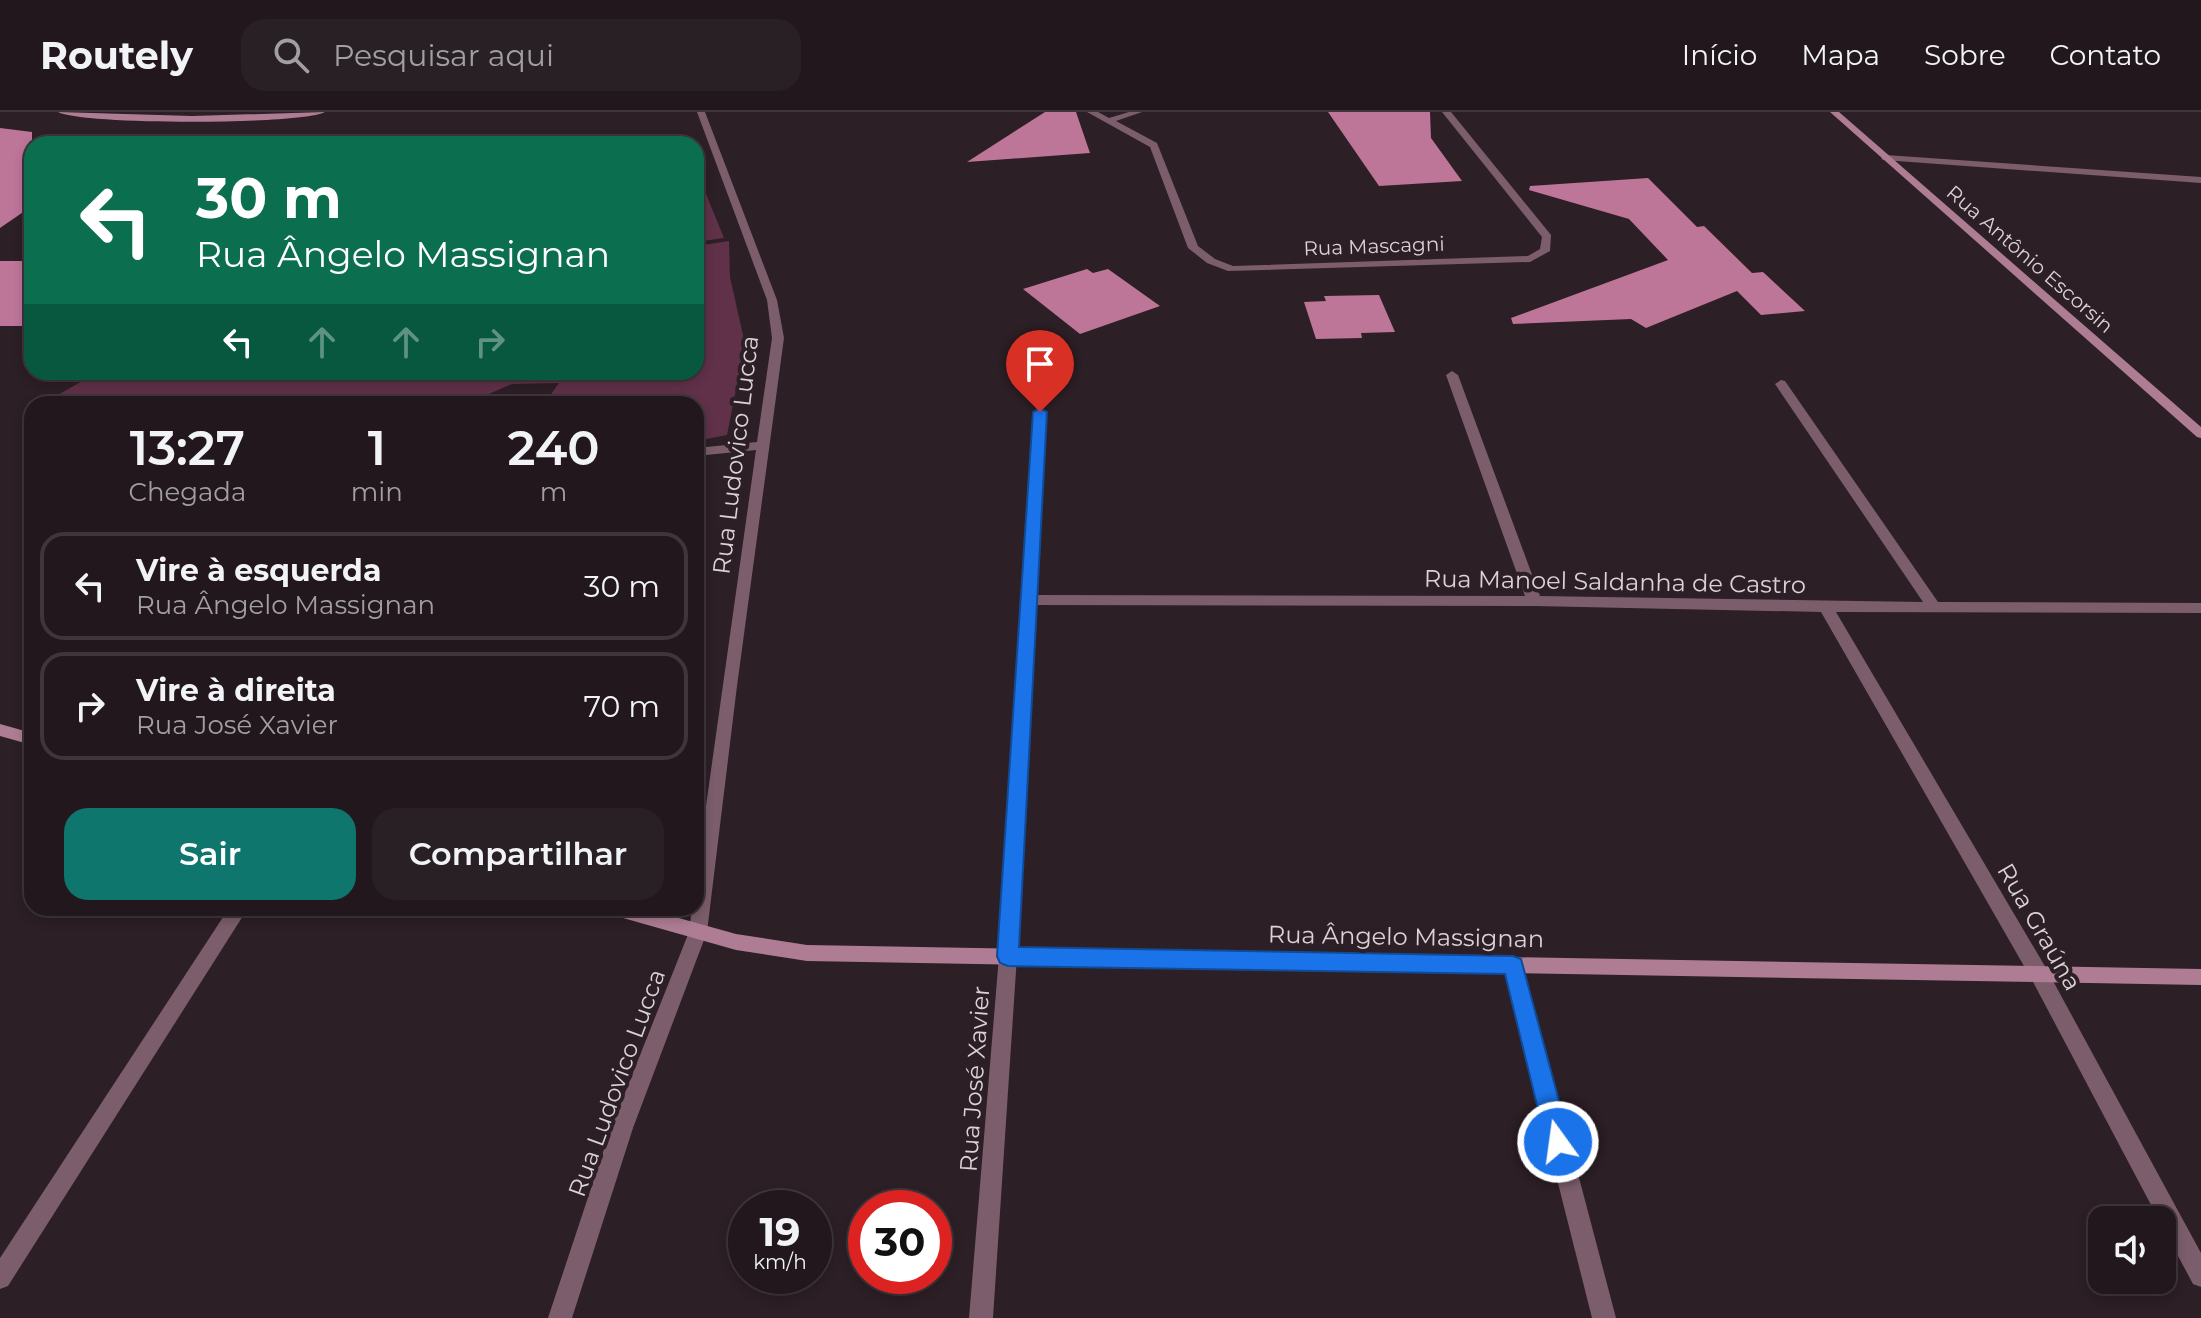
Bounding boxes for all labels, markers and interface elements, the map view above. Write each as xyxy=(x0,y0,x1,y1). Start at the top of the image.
search box xyxy=(241,19,801,91)
text: Routely xyxy=(40,32,193,79)
icon: search xyxy=(269,33,313,77)
text: Pesquisar aqui xyxy=(333,37,554,74)
text: Início xyxy=(1682,38,1757,72)
text: Mapa xyxy=(1801,38,1880,72)
text: Sobre xyxy=(1924,38,2006,72)
text: Contato xyxy=(2050,38,2161,72)
text: 30 m xyxy=(196,164,342,232)
icon: left xyxy=(64,168,168,272)
street label: Rua Antônio Escorsin xyxy=(1942,180,2118,338)
text: Rua Ângelo Massignan xyxy=(196,232,610,276)
street label: Rua Mascagni xyxy=(1303,232,1445,260)
icon: left xyxy=(216,320,260,364)
icon: ahead xyxy=(300,320,344,364)
icon: ahead xyxy=(384,320,428,364)
icon: right xyxy=(468,320,512,364)
pin xyxy=(1006,330,1074,412)
street label: Rua Ludovico Lucca xyxy=(706,334,765,576)
icon: arrive xyxy=(1018,342,1062,386)
text: 13:27 xyxy=(130,419,245,477)
text: 1 xyxy=(368,419,386,477)
text: 240 xyxy=(507,419,600,477)
text: Chegada xyxy=(128,476,246,508)
text: min xyxy=(351,476,403,508)
text: m xyxy=(540,476,567,508)
text: Vire à esquerda xyxy=(136,552,381,589)
icon: left xyxy=(68,564,112,608)
street label: Rua Manoel Saldanha de Castro xyxy=(1424,564,1806,599)
text: 30 m xyxy=(584,568,660,605)
text: Rua Ângelo Massignan xyxy=(136,589,435,621)
text: Vire à direita xyxy=(136,672,336,709)
icon: right xyxy=(68,684,112,728)
text: 70 m xyxy=(583,688,660,725)
text: Rua José Xavier xyxy=(136,709,338,741)
button: Sair xyxy=(64,808,356,900)
button: Compartilhar xyxy=(372,808,664,900)
street label: Rua Graúna xyxy=(1991,858,2087,995)
street label: Rua Ângelo Massignan xyxy=(1268,920,1544,953)
street label: Rua Ludovico Lucca xyxy=(562,965,671,1201)
street label: Rua José Xavier xyxy=(954,985,995,1173)
position arrow xyxy=(1516,1100,1600,1184)
speed limit sign: 30 xyxy=(848,1190,952,1294)
map controls xyxy=(2088,1206,2176,1294)
button: sound xyxy=(2088,1206,2176,1294)
text: 19 xyxy=(759,1207,801,1256)
text: km/h xyxy=(753,1250,807,1274)

